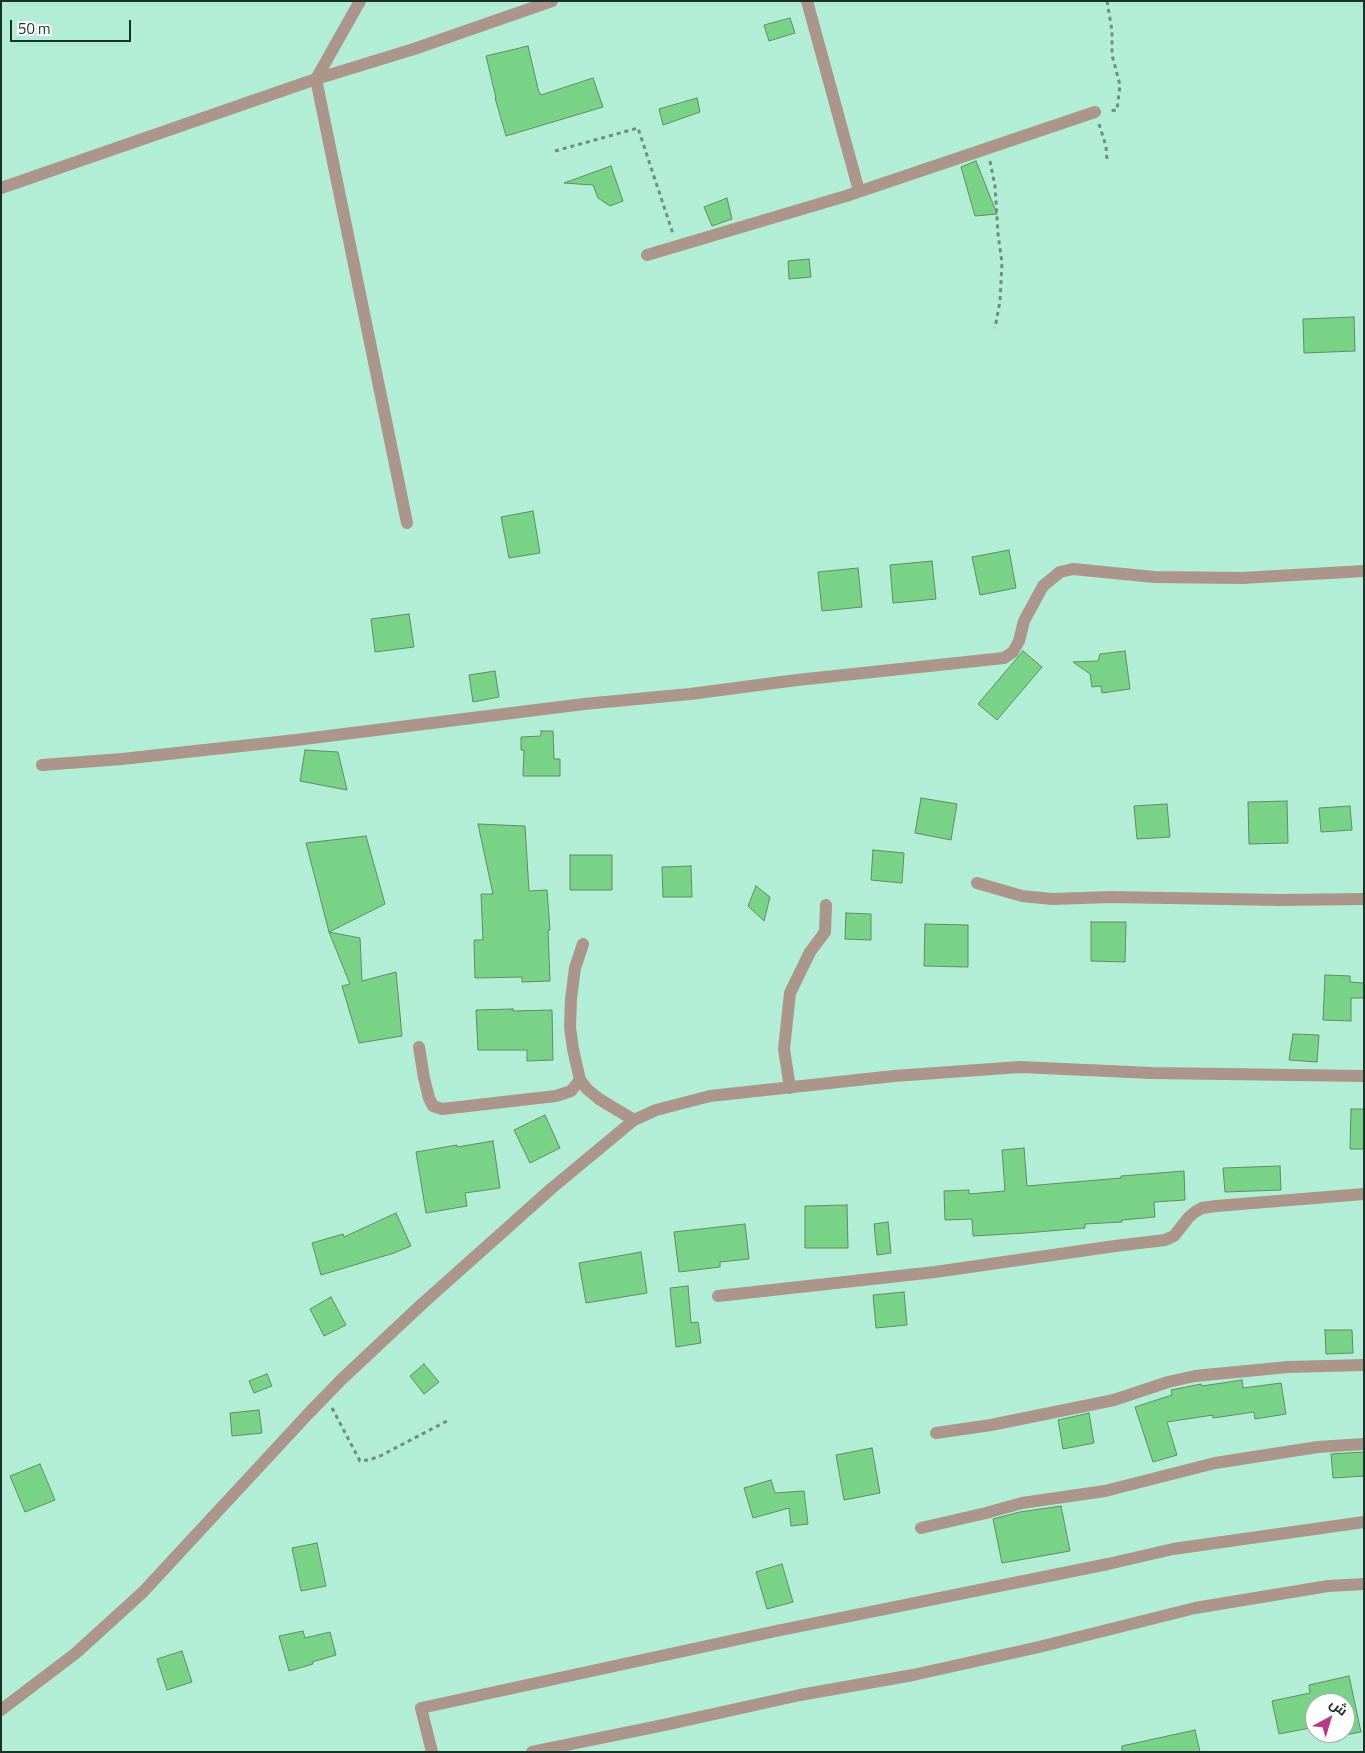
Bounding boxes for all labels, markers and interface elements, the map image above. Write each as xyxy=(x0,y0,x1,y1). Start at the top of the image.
scale bar xyxy=(12,10,134,42)
text: 50 m xyxy=(18,17,51,40)
north arrow xyxy=(1305,1693,1355,1743)
text: ش xyxy=(1326,1693,1353,1721)

